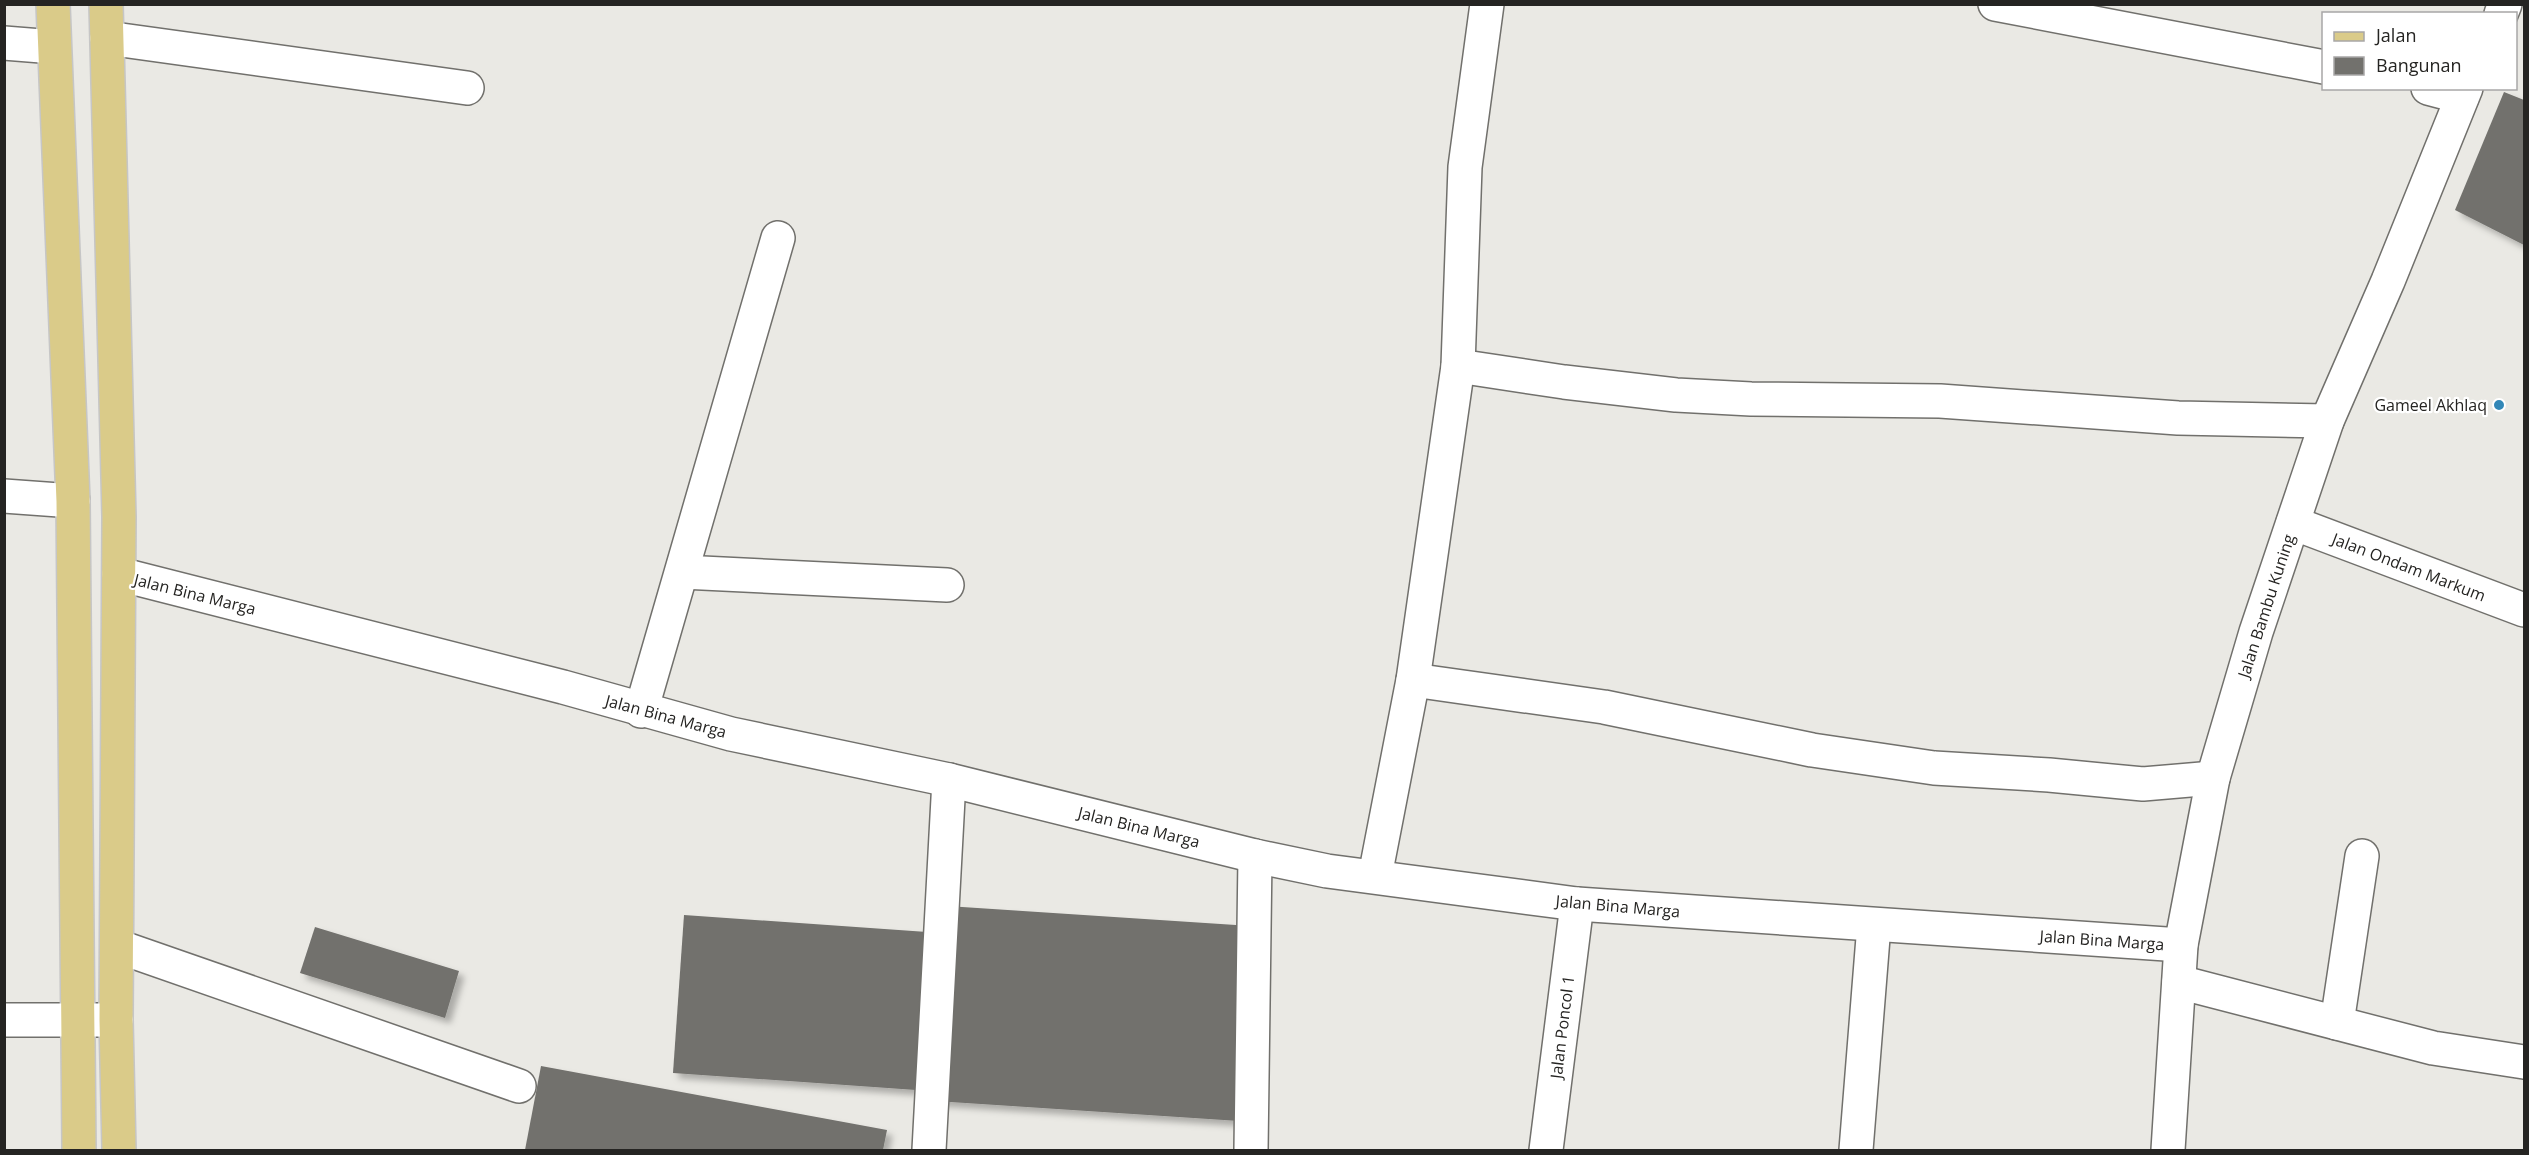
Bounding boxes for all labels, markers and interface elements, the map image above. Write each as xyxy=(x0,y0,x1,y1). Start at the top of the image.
legend xyxy=(2322,12,2517,90)
text: Jalan xyxy=(2374,23,2416,47)
text: Bangunan xyxy=(2376,53,2462,77)
place label: Gameel Akhlaq xyxy=(2374,394,2487,416)
marker: Gameel Akhlaq xyxy=(2492,398,2506,412)
street label: Jalan Ondam Markum xyxy=(2327,527,2489,606)
street label: Jalan Bambu Kuning xyxy=(2232,531,2300,683)
street label: Jalan Bina Marga xyxy=(130,568,258,620)
street label: Jalan Bina Marga xyxy=(601,689,729,743)
street label: Jalan Bina Marga xyxy=(1074,801,1202,853)
street label: Jalan Bina Marga xyxy=(1553,889,1681,922)
street label: Jalan Bina Marga xyxy=(2037,925,2165,955)
street label: Jalan Poncol 1 xyxy=(1545,974,1579,1082)

